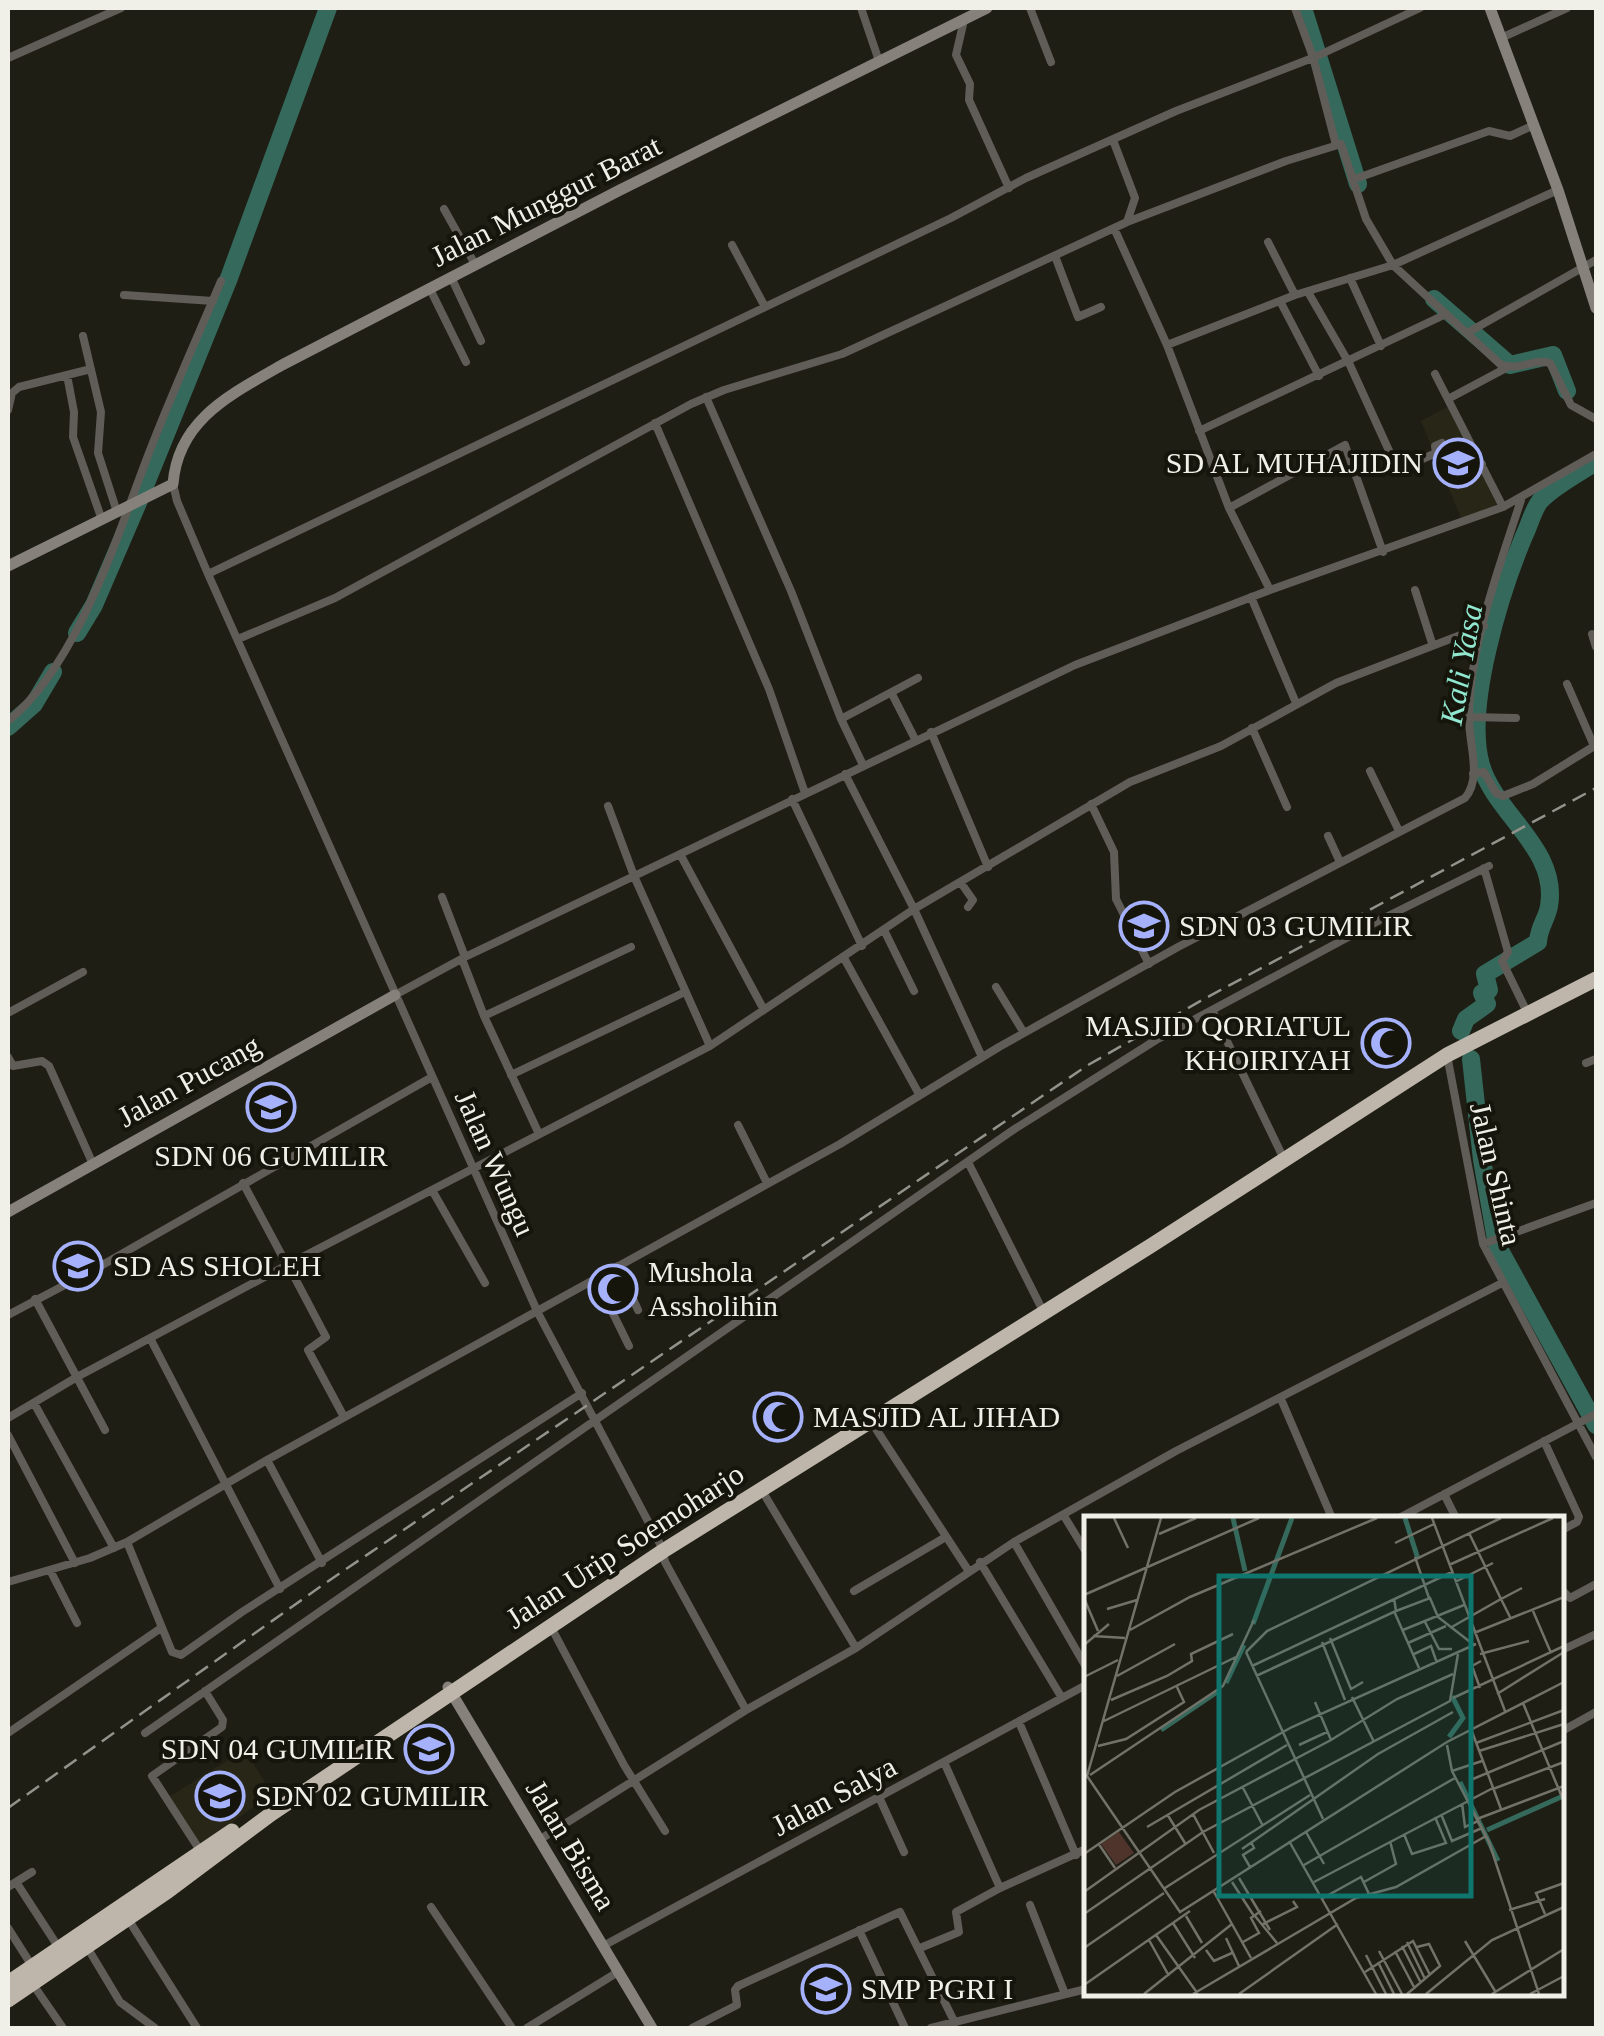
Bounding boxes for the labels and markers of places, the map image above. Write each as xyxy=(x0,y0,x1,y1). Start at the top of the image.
school or university icon: SD AL MUHAJIDIN xyxy=(1432,437,1484,489)
place label: SD AL MUHAJIDIN xyxy=(1166,446,1423,479)
school or university icon: SDN 03 GUMILIR xyxy=(1118,900,1170,952)
place label: SDN 03 GUMILIR xyxy=(1179,909,1412,942)
place label: MASJID QORIATUL KHOIRIYAH xyxy=(1085,1009,1351,1076)
mosque icon: MASJID QORIATUL KHOIRIYAH xyxy=(1360,1017,1412,1069)
school or university icon: SDN 06 GUMILIR xyxy=(245,1081,297,1133)
place label: SDN 06 GUMILIR xyxy=(154,1139,388,1172)
school or university icon: SD AS SHOLEH xyxy=(52,1240,104,1292)
place label: SD AS SHOLEH xyxy=(113,1249,321,1282)
place label: Mushola Assholihin xyxy=(648,1255,778,1322)
mosque icon: Mushola Assholihin xyxy=(587,1263,639,1315)
mosque icon: MASJID AL JIHAD xyxy=(752,1391,804,1443)
place label: MASJID AL JIHAD xyxy=(813,1400,1060,1433)
school or university icon: SDN 04 GUMILIR xyxy=(403,1723,455,1775)
place label: SDN 04 GUMILIR xyxy=(161,1732,394,1765)
school or university icon: SDN 02 GUMILIR xyxy=(194,1770,246,1822)
place label: SDN 02 GUMILIR xyxy=(255,1779,488,1812)
school or university icon: SMP PGRI I xyxy=(800,1963,852,2015)
place label: SMP PGRI I xyxy=(861,1972,1013,2005)

